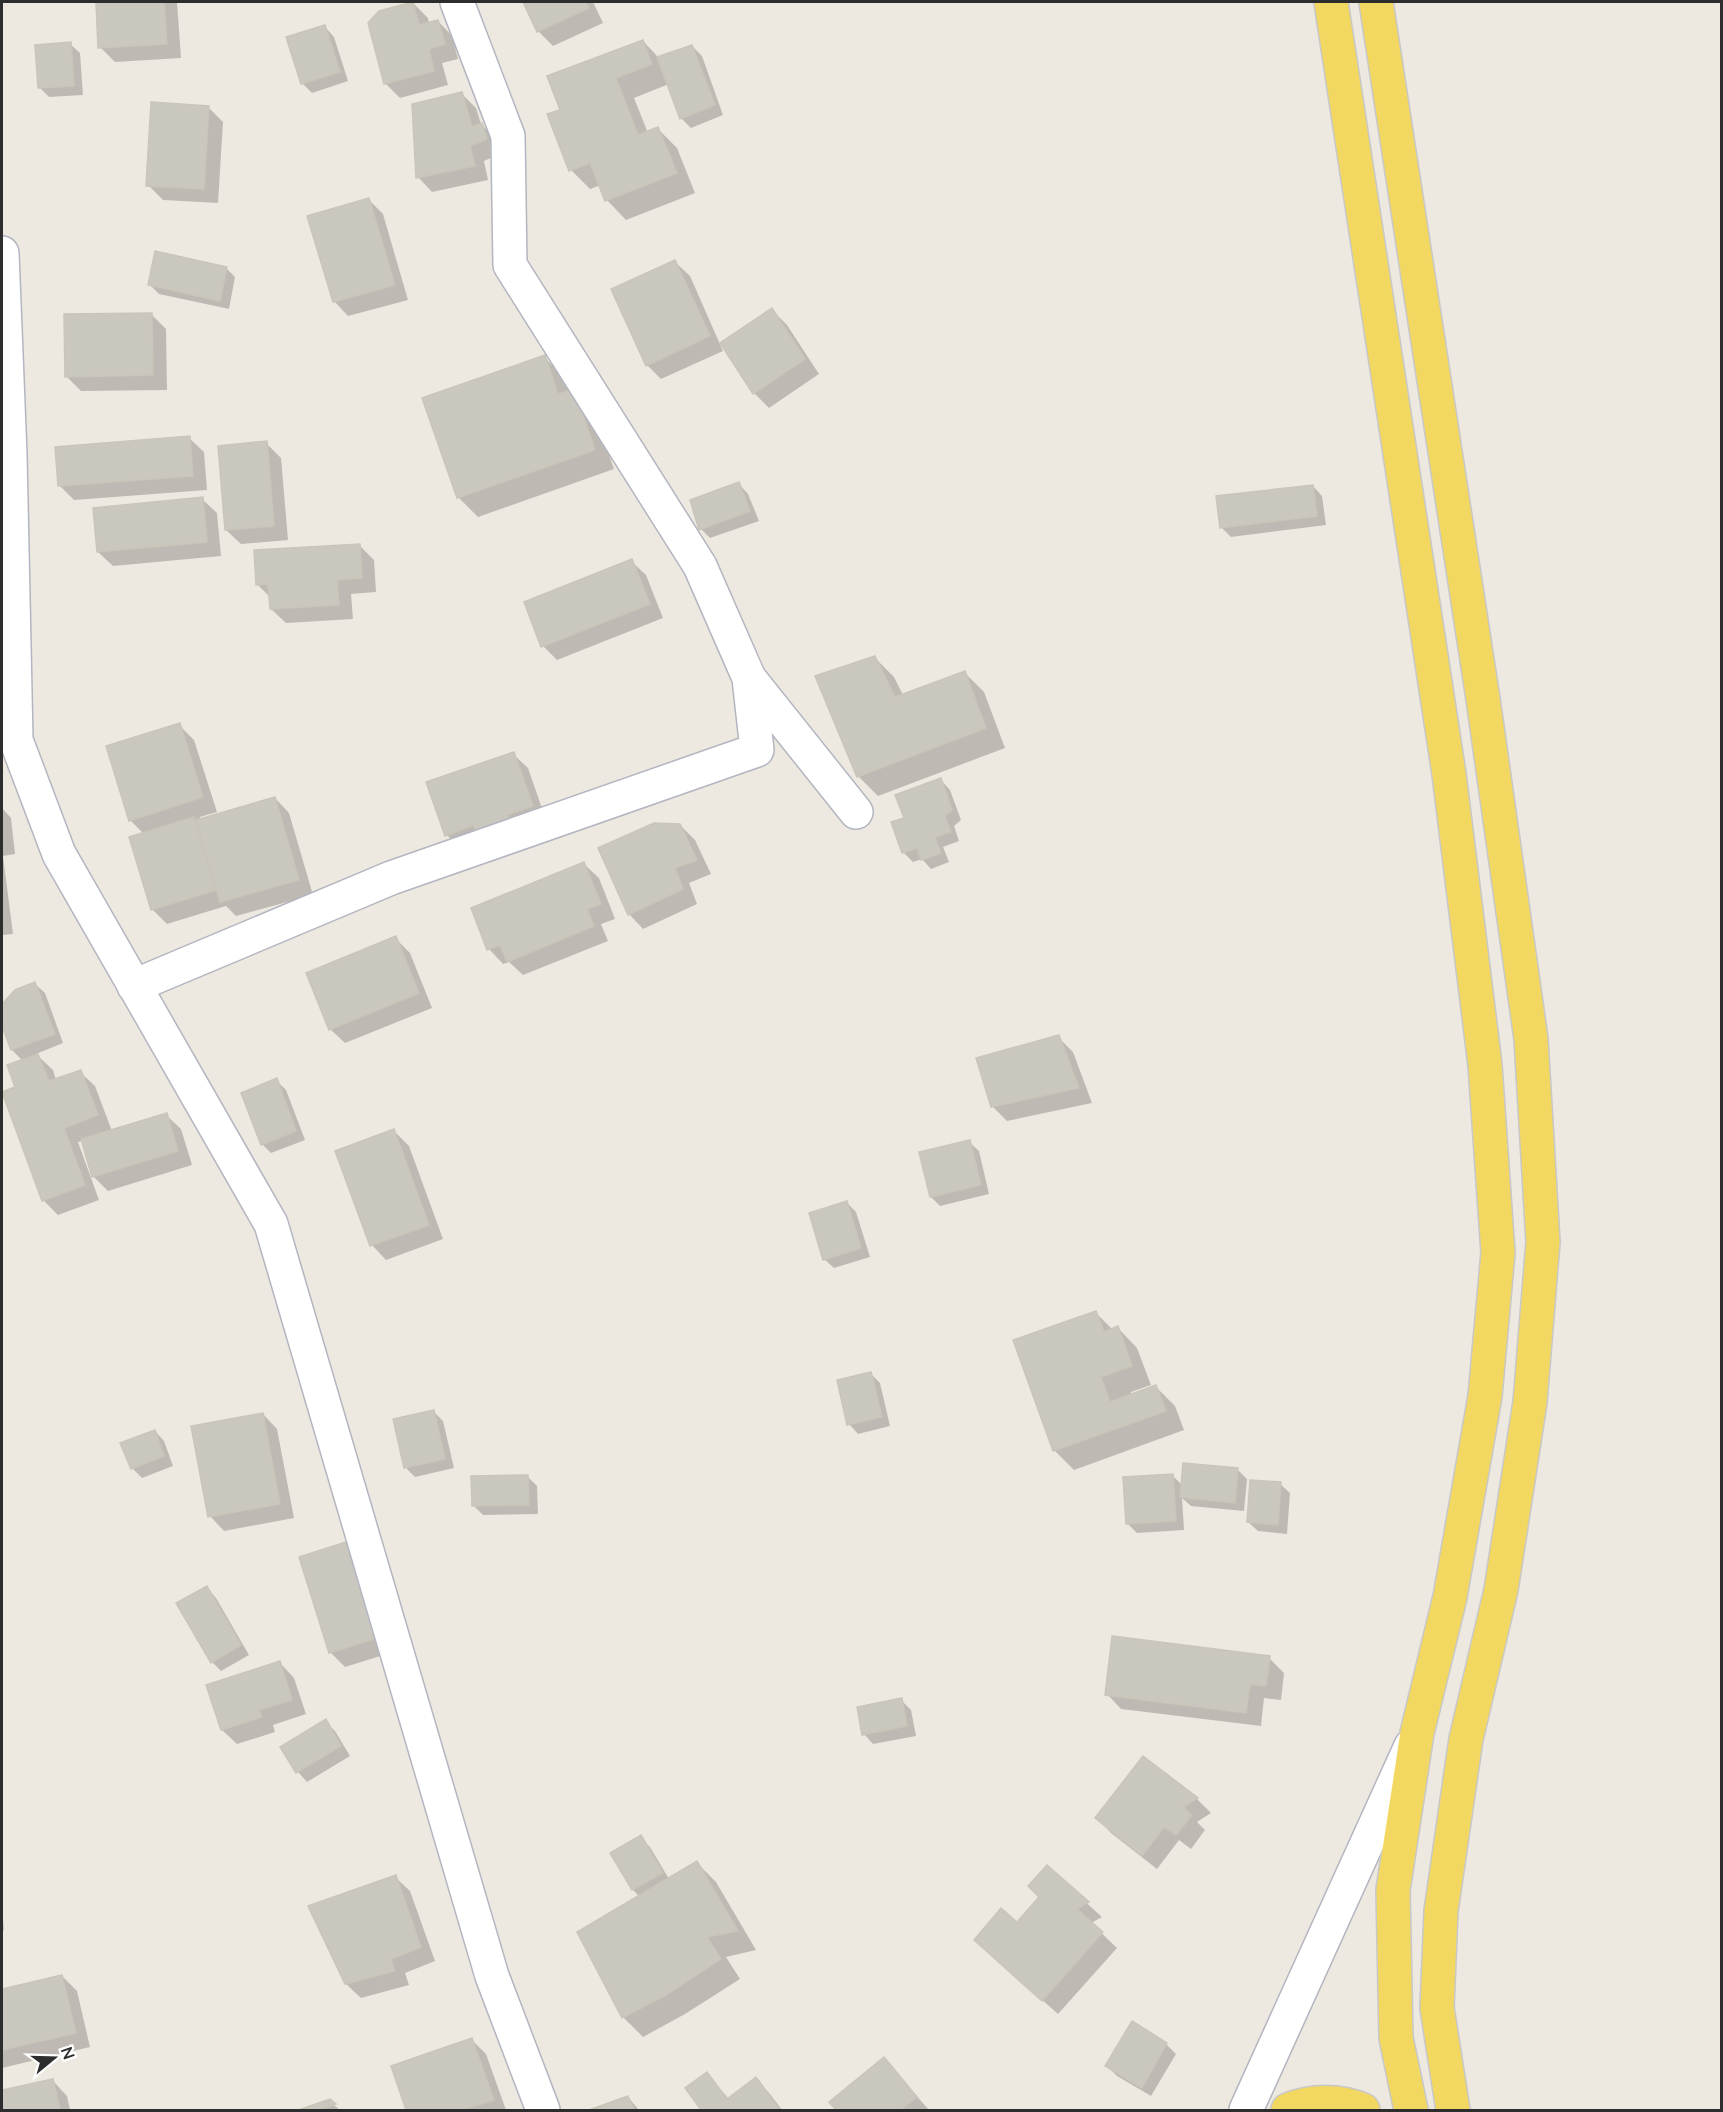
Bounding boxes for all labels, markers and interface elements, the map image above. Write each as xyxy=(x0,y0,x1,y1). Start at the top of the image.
north arrow xyxy=(24,2028,84,2088)
text: N xyxy=(57,2044,80,2062)

